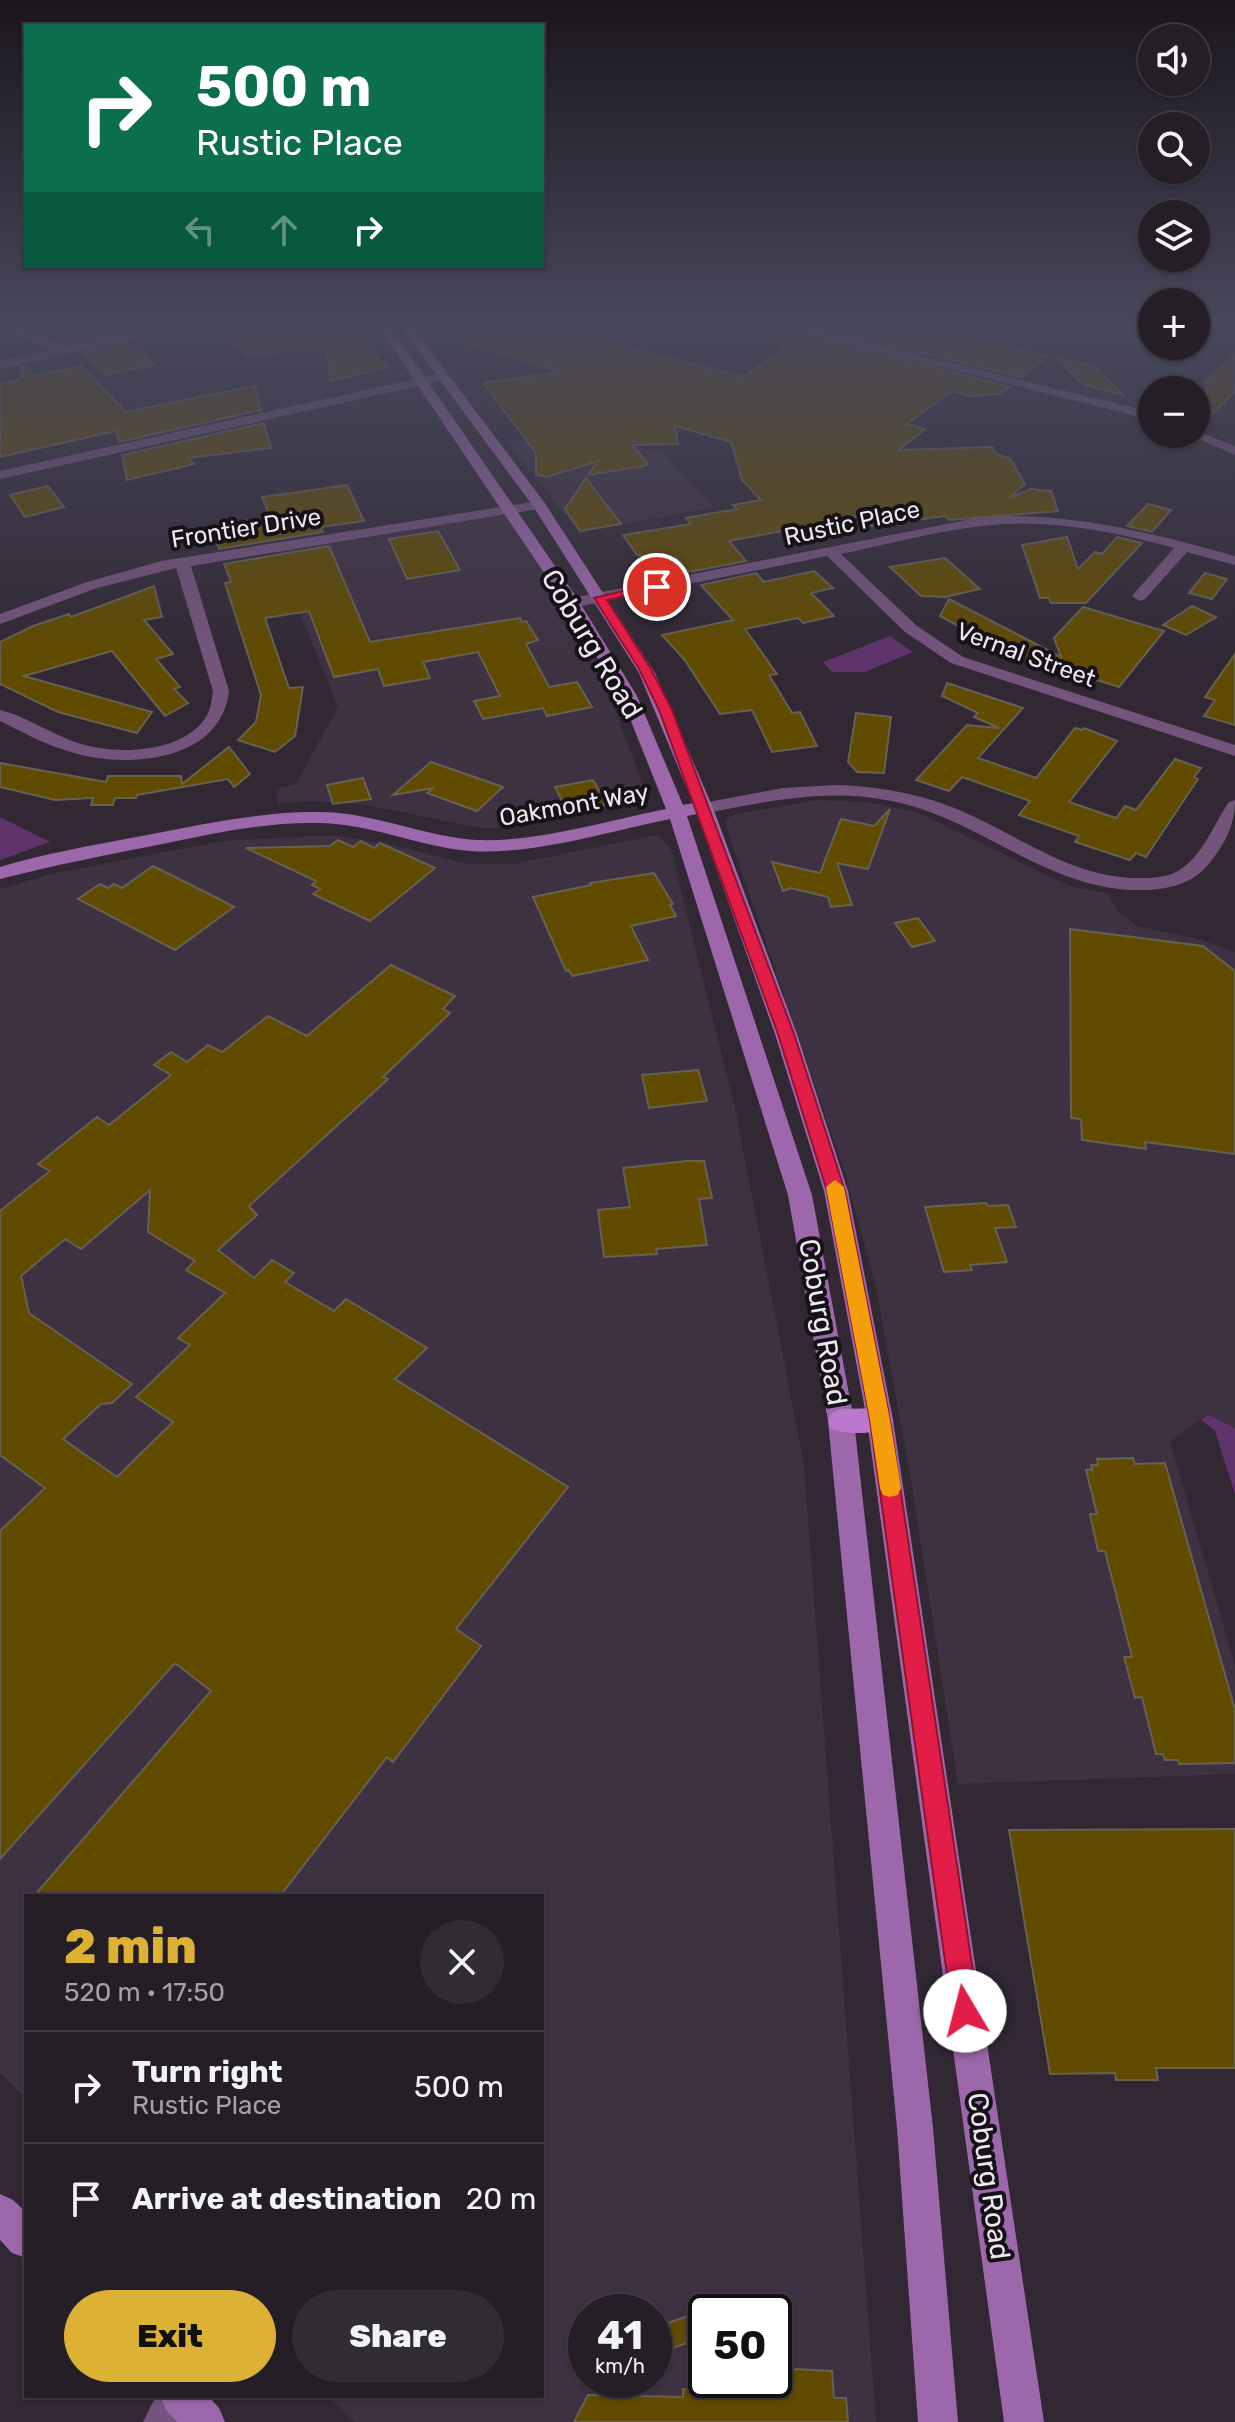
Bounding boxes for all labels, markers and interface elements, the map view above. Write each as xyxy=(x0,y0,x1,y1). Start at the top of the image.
map controls xyxy=(1138,24,1210,448)
button: sound xyxy=(1138,24,1210,96)
text: 500 m xyxy=(196,54,372,120)
icon: right xyxy=(64,56,168,160)
button: search xyxy=(1138,112,1210,184)
text: Rustic Place xyxy=(196,121,403,164)
button: layers xyxy=(1138,200,1210,272)
icon: left xyxy=(178,208,222,252)
icon: ahead xyxy=(262,208,306,252)
icon: right xyxy=(346,208,390,252)
button: + xyxy=(1138,288,1210,360)
button: − xyxy=(1138,376,1210,448)
street label: Rustic Place xyxy=(782,495,922,551)
street label: Frontier Drive xyxy=(169,502,323,554)
pin xyxy=(623,553,691,621)
street label: Coburg Road xyxy=(534,563,650,725)
icon: arrive xyxy=(635,565,679,609)
street label: Vernal Street xyxy=(953,617,1099,693)
street label: Oakmont Way xyxy=(497,778,651,832)
street label: Coburg Road xyxy=(792,1236,854,1408)
text: 2 min xyxy=(64,1918,197,1975)
button: close xyxy=(420,1920,504,2004)
position arrow xyxy=(923,1969,1007,2053)
text: 520 m · 17:50 xyxy=(64,1977,225,2008)
text: Turn right xyxy=(132,2054,283,2090)
icon: right xyxy=(64,2065,108,2109)
text: 500 m xyxy=(414,2069,504,2105)
text: Rustic Place xyxy=(132,2090,281,2121)
street label: Coburg Road xyxy=(961,2090,1017,2262)
icon: arrive xyxy=(64,2177,108,2221)
text: Arrive at destination xyxy=(132,2181,442,2217)
text: 20 m xyxy=(466,2181,536,2217)
button: Exit xyxy=(64,2290,276,2382)
button: Share xyxy=(292,2290,504,2382)
speed limit sign: 50 xyxy=(688,2294,792,2398)
text: 41 xyxy=(597,2312,643,2359)
text: km/h xyxy=(595,2354,645,2378)

